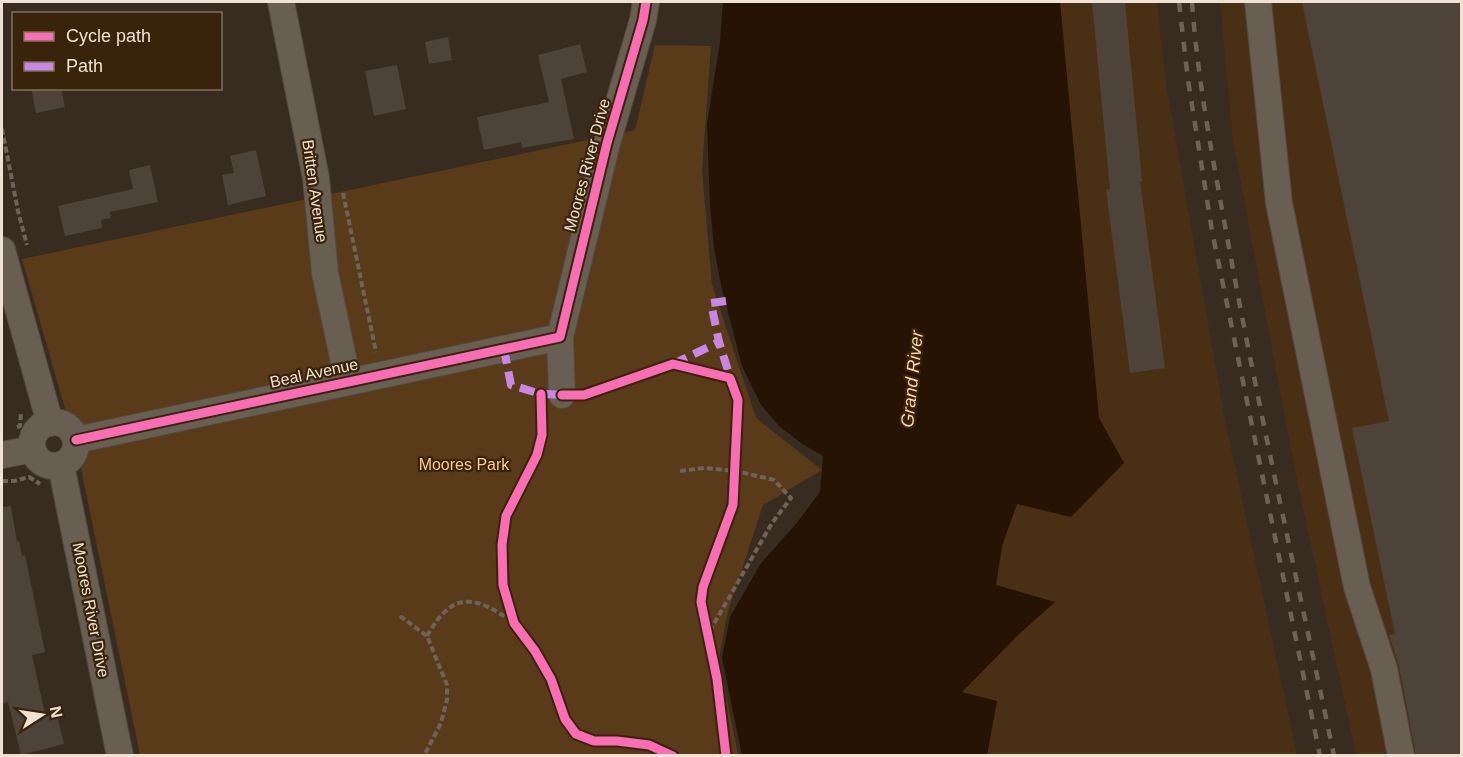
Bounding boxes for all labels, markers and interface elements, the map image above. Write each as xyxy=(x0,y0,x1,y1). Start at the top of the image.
legend xyxy=(12,12,222,90)
text: Cycle path xyxy=(66,26,151,46)
text: Path xyxy=(66,56,103,76)
street label: Moores River Drive xyxy=(561,97,613,233)
street label: Britten Avenue xyxy=(299,138,331,244)
water label: Grand River xyxy=(897,329,927,428)
street label: Beal Avenue xyxy=(268,355,360,391)
park label: Moores Park xyxy=(419,456,510,473)
street label: Moores River Drive xyxy=(70,541,112,679)
north arrow xyxy=(12,685,72,745)
text: N xyxy=(47,705,66,719)

